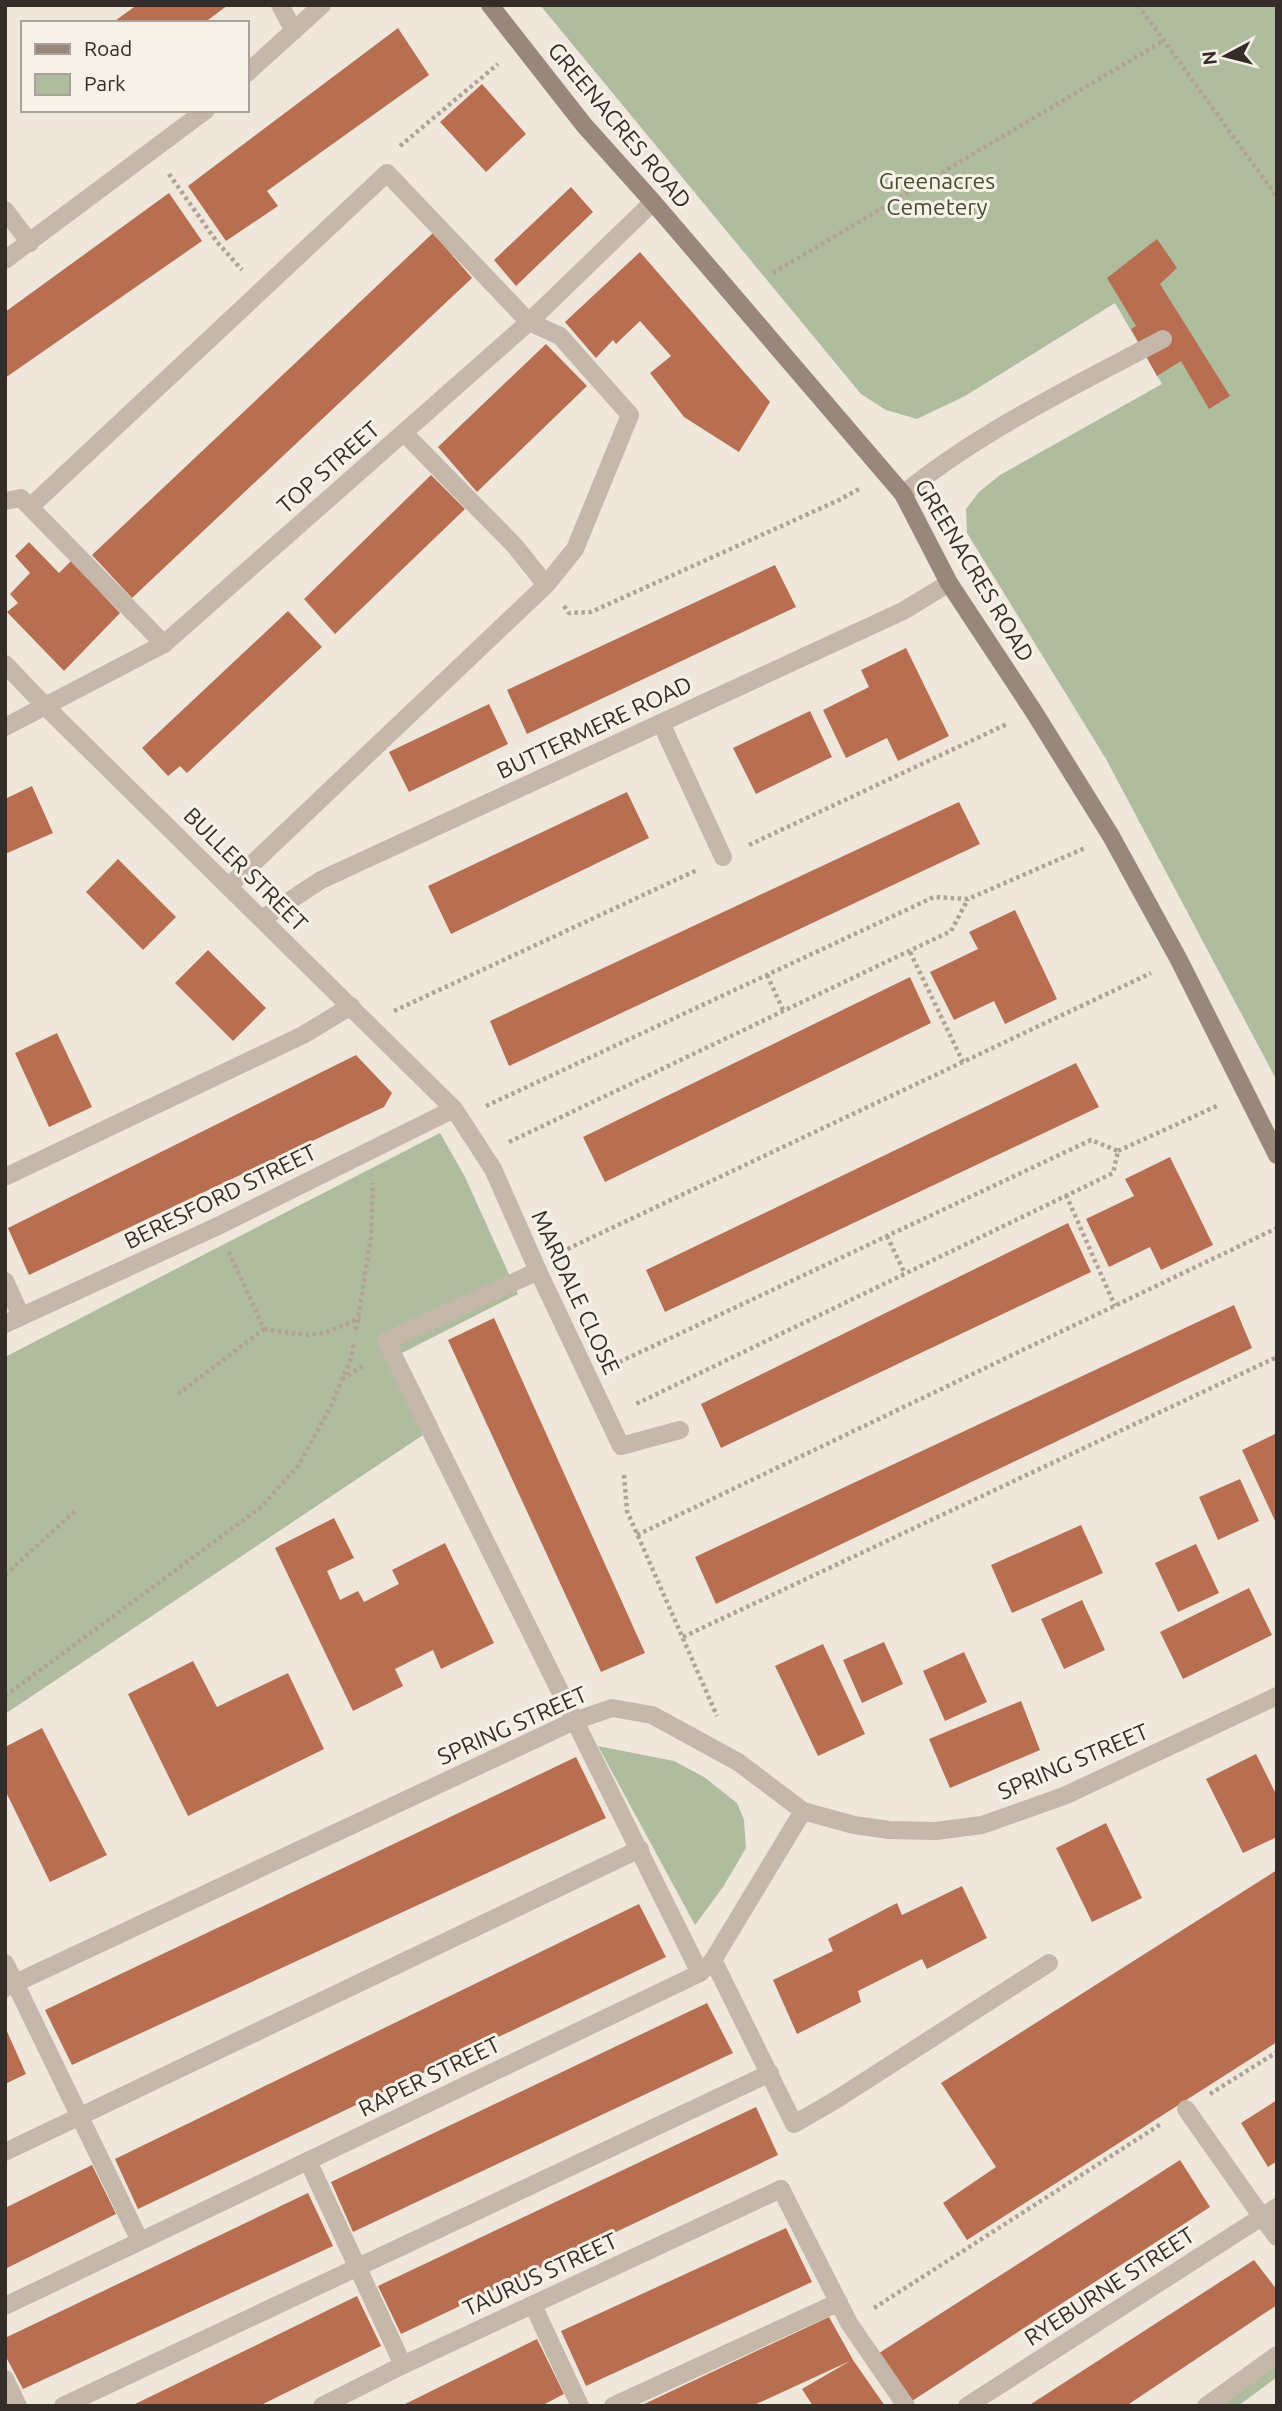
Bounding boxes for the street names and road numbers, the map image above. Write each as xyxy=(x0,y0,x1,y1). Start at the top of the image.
street label: GREENACRES ROAD xyxy=(543,37,697,213)
street label: TOP STREET xyxy=(272,416,384,518)
street label: GREENACRES ROAD xyxy=(911,474,1039,666)
street label: BUTTERMERE ROAD xyxy=(493,671,695,783)
street label: BULLER STREET xyxy=(179,802,313,936)
street label: BERESFORD STREET xyxy=(120,1139,320,1253)
street label: MARDALE CLOSE xyxy=(527,1206,625,1378)
street label: SPRING STREET xyxy=(433,1681,591,1769)
street label: SPRING STREET xyxy=(994,1718,1152,1804)
street label: RAPER STREET xyxy=(354,2031,504,2121)
street label: RYEBURNE STREET xyxy=(1019,2222,1199,2350)
street label: TAURUS STREET xyxy=(459,2227,621,2321)

